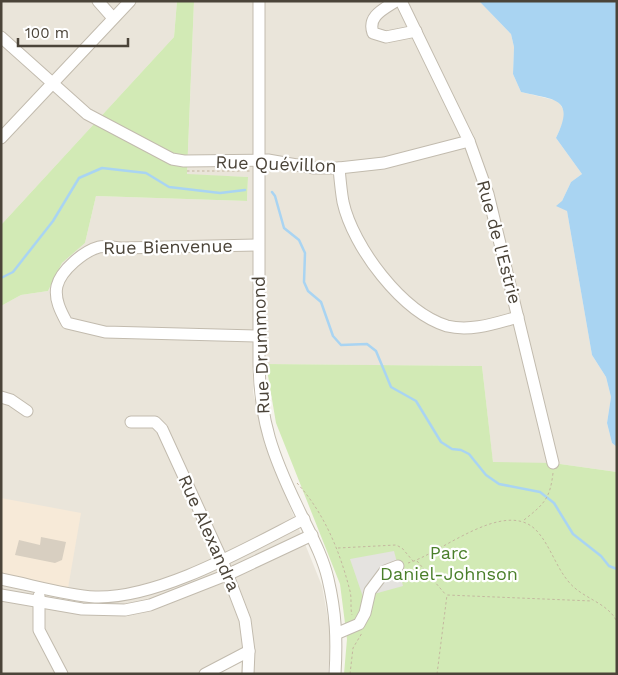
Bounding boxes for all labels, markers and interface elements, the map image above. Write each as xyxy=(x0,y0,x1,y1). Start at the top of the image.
scale bar xyxy=(18,15,128,47)
text: 100 m xyxy=(25,24,69,42)
street label: Rue Quévillon xyxy=(215,151,337,176)
street label: Rue de l'Estrie xyxy=(473,178,526,306)
street label: Rue Bienvenue xyxy=(103,235,233,258)
street label: Rue Drummond xyxy=(248,276,273,414)
street label: Rue Alexandra xyxy=(174,471,245,594)
park label: Parc Daniel-Johnson xyxy=(380,542,518,584)

